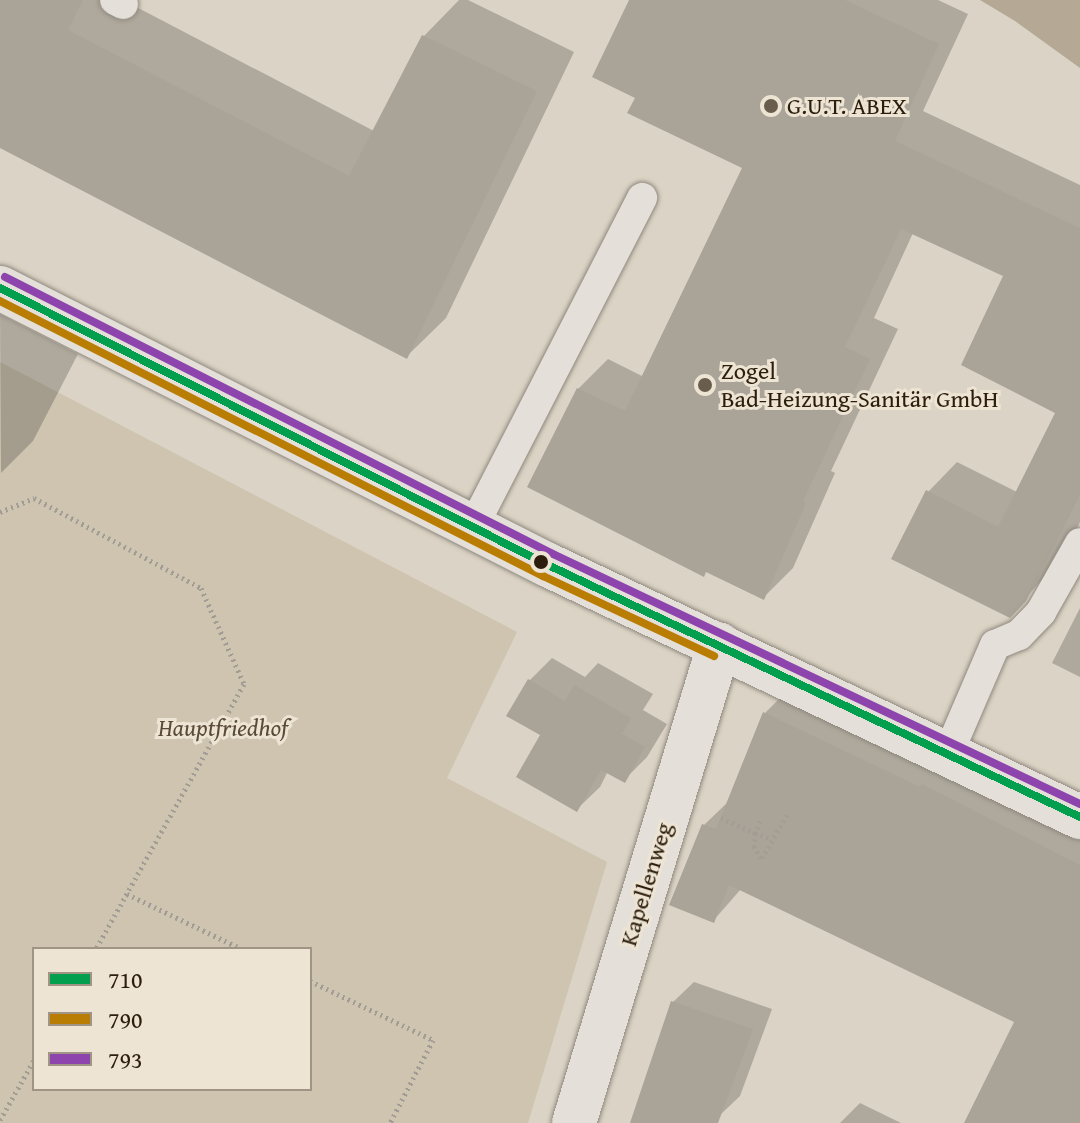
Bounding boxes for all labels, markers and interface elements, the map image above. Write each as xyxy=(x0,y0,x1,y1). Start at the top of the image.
place label: G.U.T. ABEX xyxy=(787,92,907,120)
marker: G.U.T. ABEX xyxy=(762,97,780,115)
place label: Zogel Bad-Heizung-Sanitär GmbH xyxy=(721,357,998,413)
marker: Zogel Bad-Heizung-Sanitär GmbH xyxy=(696,376,714,394)
unlabelled marker xyxy=(533,554,549,570)
park label: Hauptfriedhof xyxy=(158,714,288,742)
street label: Kapellenweg xyxy=(614,819,678,949)
legend xyxy=(32,947,312,1091)
text: 710 xyxy=(108,962,143,997)
text: 790 xyxy=(108,1002,143,1037)
text: 793 xyxy=(108,1042,143,1077)

